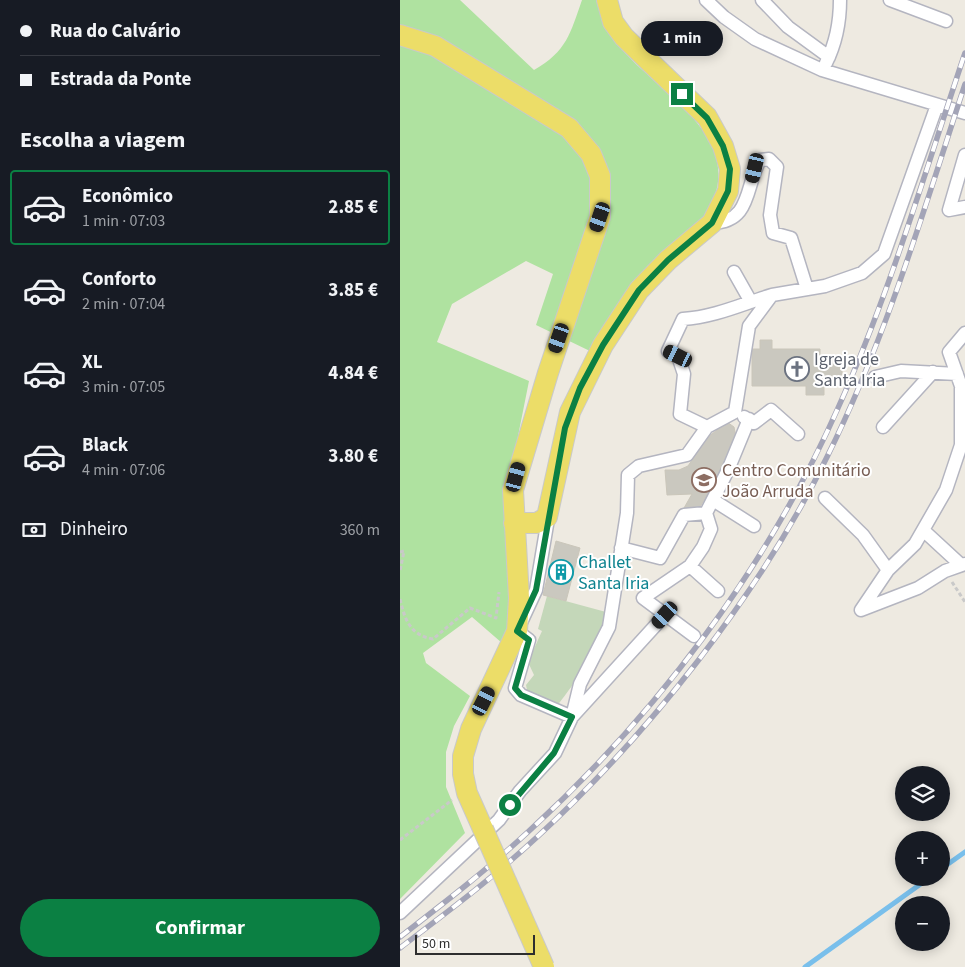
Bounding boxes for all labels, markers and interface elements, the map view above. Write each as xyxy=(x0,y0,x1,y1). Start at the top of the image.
text: Rua do Calvário xyxy=(50,18,181,45)
callout: 1 min xyxy=(641,22,723,56)
text: 1 min xyxy=(663,27,701,49)
text: Estrada da Ponte xyxy=(50,66,191,93)
route end xyxy=(671,83,693,105)
text: Escolha a viagem xyxy=(20,124,185,156)
car xyxy=(744,152,765,184)
text: Econômico xyxy=(82,183,173,210)
icon: car xyxy=(22,185,67,230)
text: 2.85 € xyxy=(328,194,378,221)
car xyxy=(588,200,611,234)
text: 1 min · 07:03 xyxy=(82,210,165,232)
text: Conforto xyxy=(82,266,156,293)
icon: car xyxy=(22,268,67,313)
text: 3.85 € xyxy=(328,277,378,304)
text: 2 min · 07:04 xyxy=(82,293,165,315)
car xyxy=(547,321,570,355)
car xyxy=(661,343,694,369)
place label: Igreja de Santa Iria xyxy=(814,347,885,393)
text: XL xyxy=(82,349,103,376)
icon: car xyxy=(22,351,67,396)
church icon: Igreja de Santa Iria xyxy=(784,356,810,382)
text: 4.84 € xyxy=(328,360,378,387)
text: 3 min · 07:05 xyxy=(82,376,165,398)
text: Black xyxy=(82,432,128,459)
icon: car xyxy=(22,434,67,479)
text: 3.80 € xyxy=(328,443,378,470)
place label: Centro Comunitário João Arruda xyxy=(722,458,871,504)
text: 4 min · 07:06 xyxy=(82,459,165,481)
car xyxy=(504,461,527,493)
school or university icon: Centro Comunitário João Arruda xyxy=(691,467,717,493)
icon: cash xyxy=(20,516,48,544)
text: Dinheiro xyxy=(60,516,128,543)
text: 360 m xyxy=(340,519,380,541)
place label: Challet Santa Iria xyxy=(578,550,649,596)
building icon: Challet Santa Iria xyxy=(548,559,574,585)
car xyxy=(649,599,680,631)
car xyxy=(470,684,497,718)
map controls xyxy=(895,766,950,951)
button: layers xyxy=(895,766,950,821)
route start xyxy=(499,794,521,816)
button: + xyxy=(895,831,950,886)
button: − xyxy=(895,896,950,951)
button: Confirmar xyxy=(20,899,380,957)
scale bar xyxy=(415,932,535,955)
text: 50 m xyxy=(422,934,450,954)

